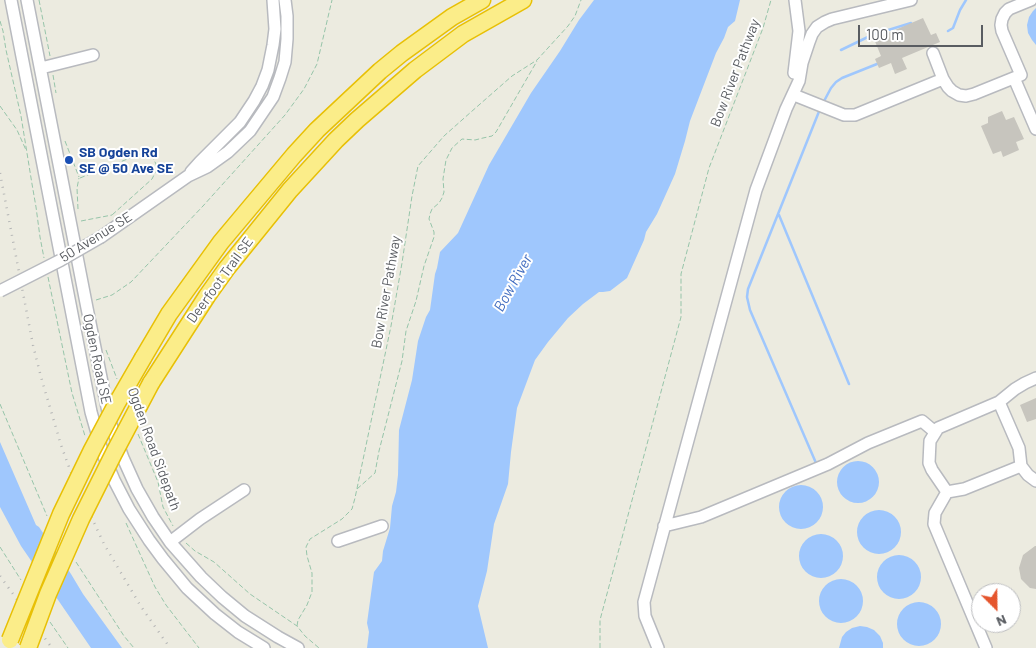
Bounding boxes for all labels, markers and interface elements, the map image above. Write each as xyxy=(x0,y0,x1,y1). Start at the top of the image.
scale bar xyxy=(861,15,986,47)
street label: Bow River Pathway xyxy=(707,17,763,129)
text: 100 m xyxy=(866,25,904,43)
place label: SB Ogden Rd SE @ 50 Ave SE xyxy=(79,144,173,176)
marker: SB Ogden Rd SE @ 50 Ave SE xyxy=(63,154,75,166)
street label: 50 Avenue SE xyxy=(57,208,135,266)
street label: Deerfoot Trail SE xyxy=(183,234,257,326)
street label: Bow River Pathway xyxy=(368,234,404,350)
water label: Bow River xyxy=(490,251,536,315)
street label: Ogden Road SE xyxy=(79,312,115,406)
street label: Ogden Road Sidepath xyxy=(124,385,184,513)
north arrow xyxy=(971,583,1021,633)
text: N xyxy=(994,612,1009,631)

